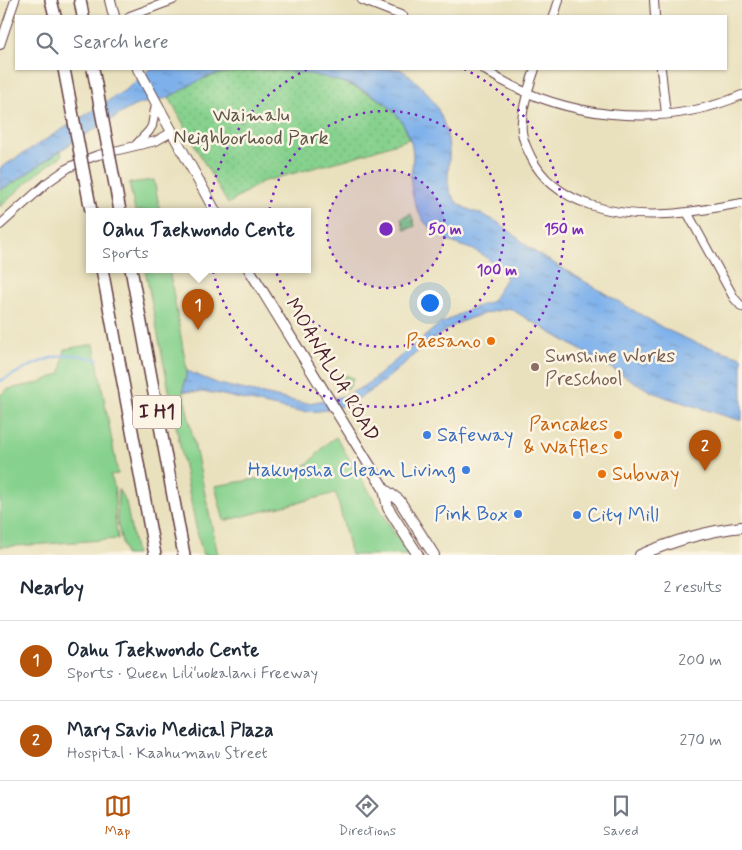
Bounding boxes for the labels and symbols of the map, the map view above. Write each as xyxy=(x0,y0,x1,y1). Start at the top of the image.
park label: Waimalu Neighborhood Park xyxy=(173,102,329,152)
centre of rings xyxy=(377,220,395,238)
text: 50 m xyxy=(428,220,462,240)
text: 150 m xyxy=(544,220,584,240)
text: 100 m xyxy=(477,261,517,281)
pin: 1 xyxy=(182,289,214,330)
your location xyxy=(417,290,443,316)
street label: MOANALUA ROAD xyxy=(278,293,386,447)
place label: Paesano xyxy=(406,328,481,355)
marker: Paesano xyxy=(485,335,497,347)
place label: Sunshine Works Preschool xyxy=(545,343,675,393)
marker: Sunshine Works Preschool xyxy=(529,361,541,373)
road number: I H1 xyxy=(133,396,181,428)
place label: Pancakes & Waffles xyxy=(523,411,608,461)
place label: Safeway xyxy=(437,422,513,449)
marker: Safeway xyxy=(421,429,433,441)
marker: Pancakes & Waffles xyxy=(612,429,624,441)
pin: 2 xyxy=(689,430,721,471)
place label: Hakuyosha Clean Living xyxy=(248,457,456,484)
place label: Subway xyxy=(612,461,679,488)
marker: Hakuyosha Clean Living xyxy=(460,464,472,476)
marker: Subway xyxy=(596,468,608,480)
place label: Pink Box xyxy=(434,501,508,528)
place label: City Mill xyxy=(587,502,659,529)
marker: Pink Box xyxy=(512,508,524,520)
marker: City Mill xyxy=(571,509,583,521)

